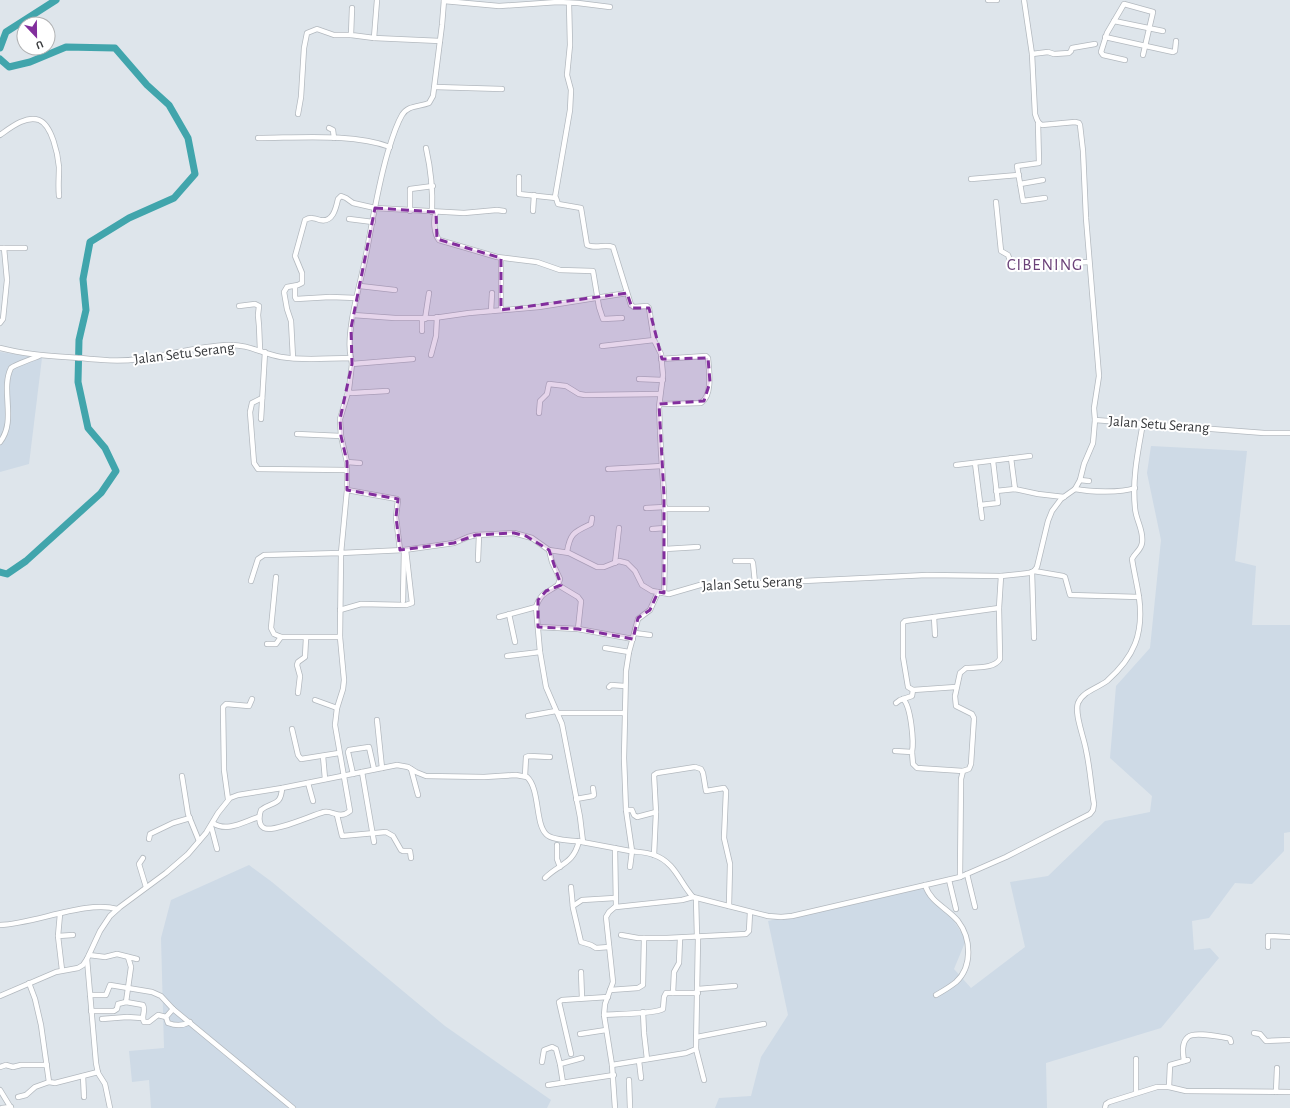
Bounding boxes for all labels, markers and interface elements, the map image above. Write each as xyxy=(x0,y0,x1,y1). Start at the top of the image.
north arrow xyxy=(16,16,56,56)
text: U xyxy=(34,38,45,51)
district label: CIBENING xyxy=(1007,256,1083,273)
street label: Jalan Setu Serang xyxy=(133,340,236,367)
street label: Jalan Setu Serang xyxy=(1108,414,1210,436)
street label: Jalan Setu Serang xyxy=(701,573,803,594)

